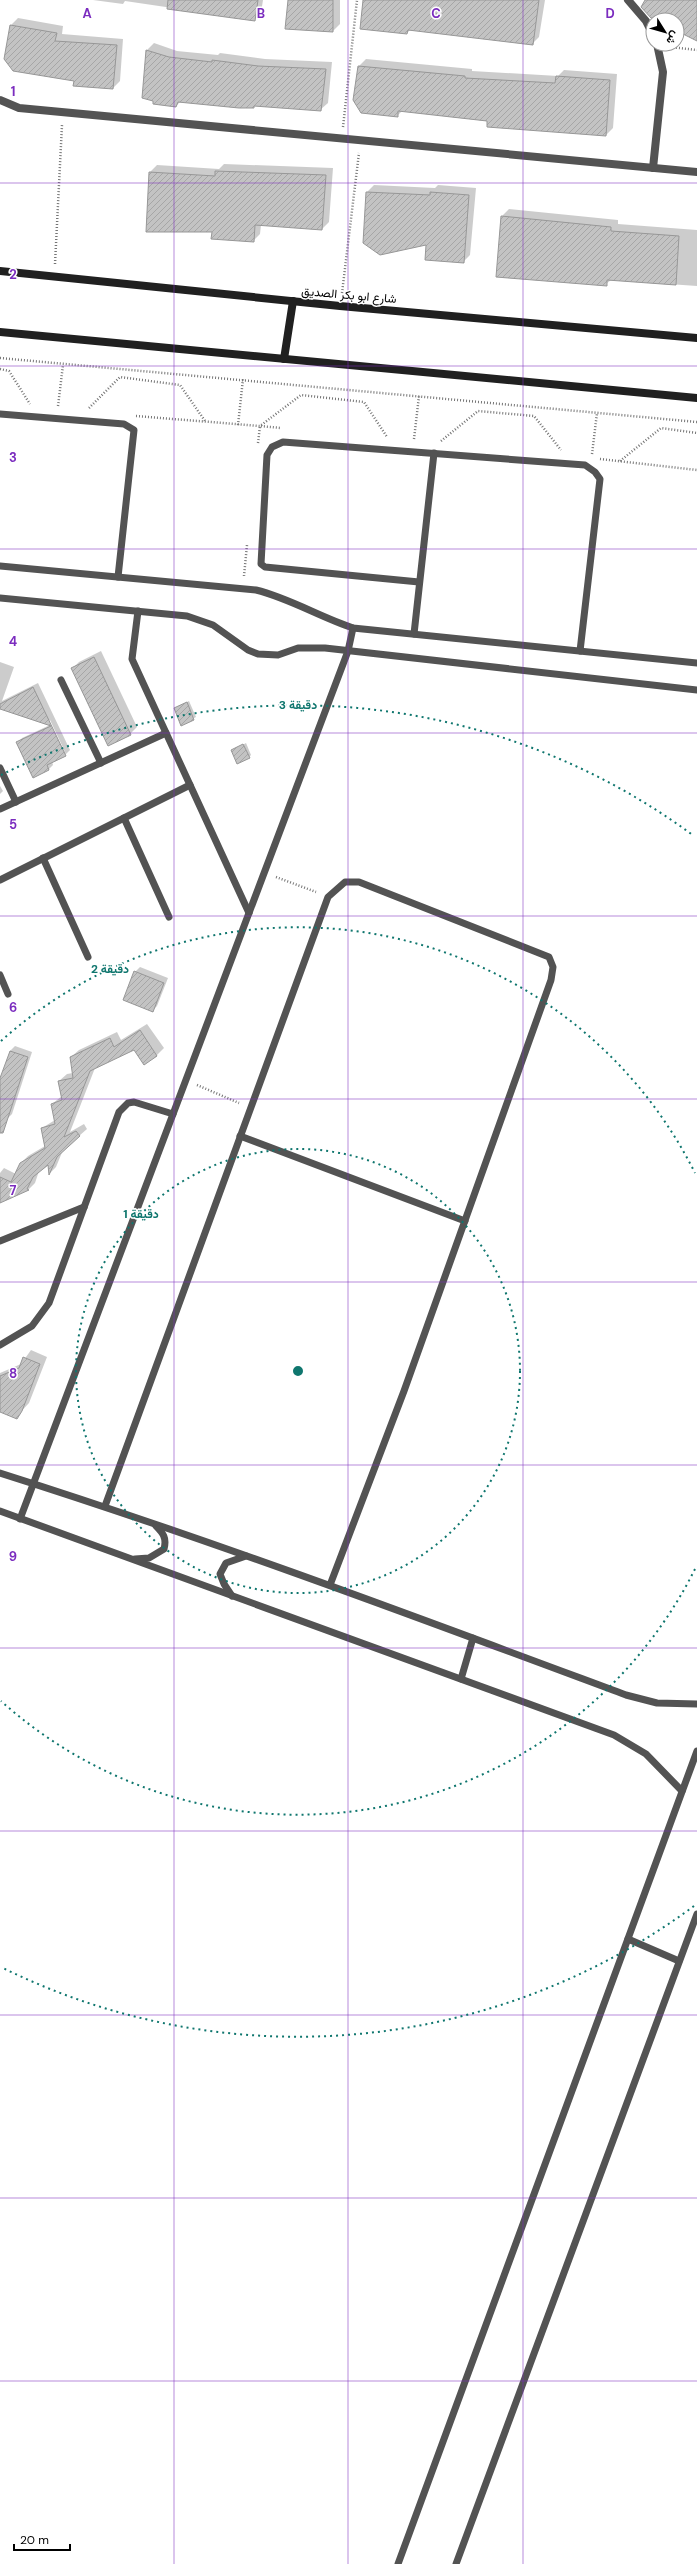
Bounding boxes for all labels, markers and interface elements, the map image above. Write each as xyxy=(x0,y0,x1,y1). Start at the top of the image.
text: A xyxy=(82,5,92,22)
text: B xyxy=(257,5,265,22)
text: C xyxy=(431,5,441,22)
text: D xyxy=(605,5,615,22)
north arrow xyxy=(645,12,685,52)
text: ش xyxy=(663,29,683,48)
text: 1 xyxy=(11,83,15,100)
text: 2 xyxy=(9,266,17,283)
street label: شارع ابو بكر الصديق xyxy=(301,283,397,308)
text: 3 xyxy=(9,449,17,466)
text: 4 xyxy=(9,633,17,650)
text: 3 دقيقة xyxy=(279,697,317,713)
text: 5 xyxy=(9,816,17,833)
text: 2 دقيقة xyxy=(91,961,129,977)
text: 6 xyxy=(9,999,17,1016)
text: 7 xyxy=(10,1182,17,1199)
text: 1 دقيقة xyxy=(123,1206,159,1222)
centre of rings xyxy=(291,1364,305,1378)
text: 8 xyxy=(9,1365,17,1382)
text: 9 xyxy=(9,1548,17,1565)
scale bar xyxy=(14,2526,70,2552)
text: 20 m xyxy=(20,2532,49,2548)

